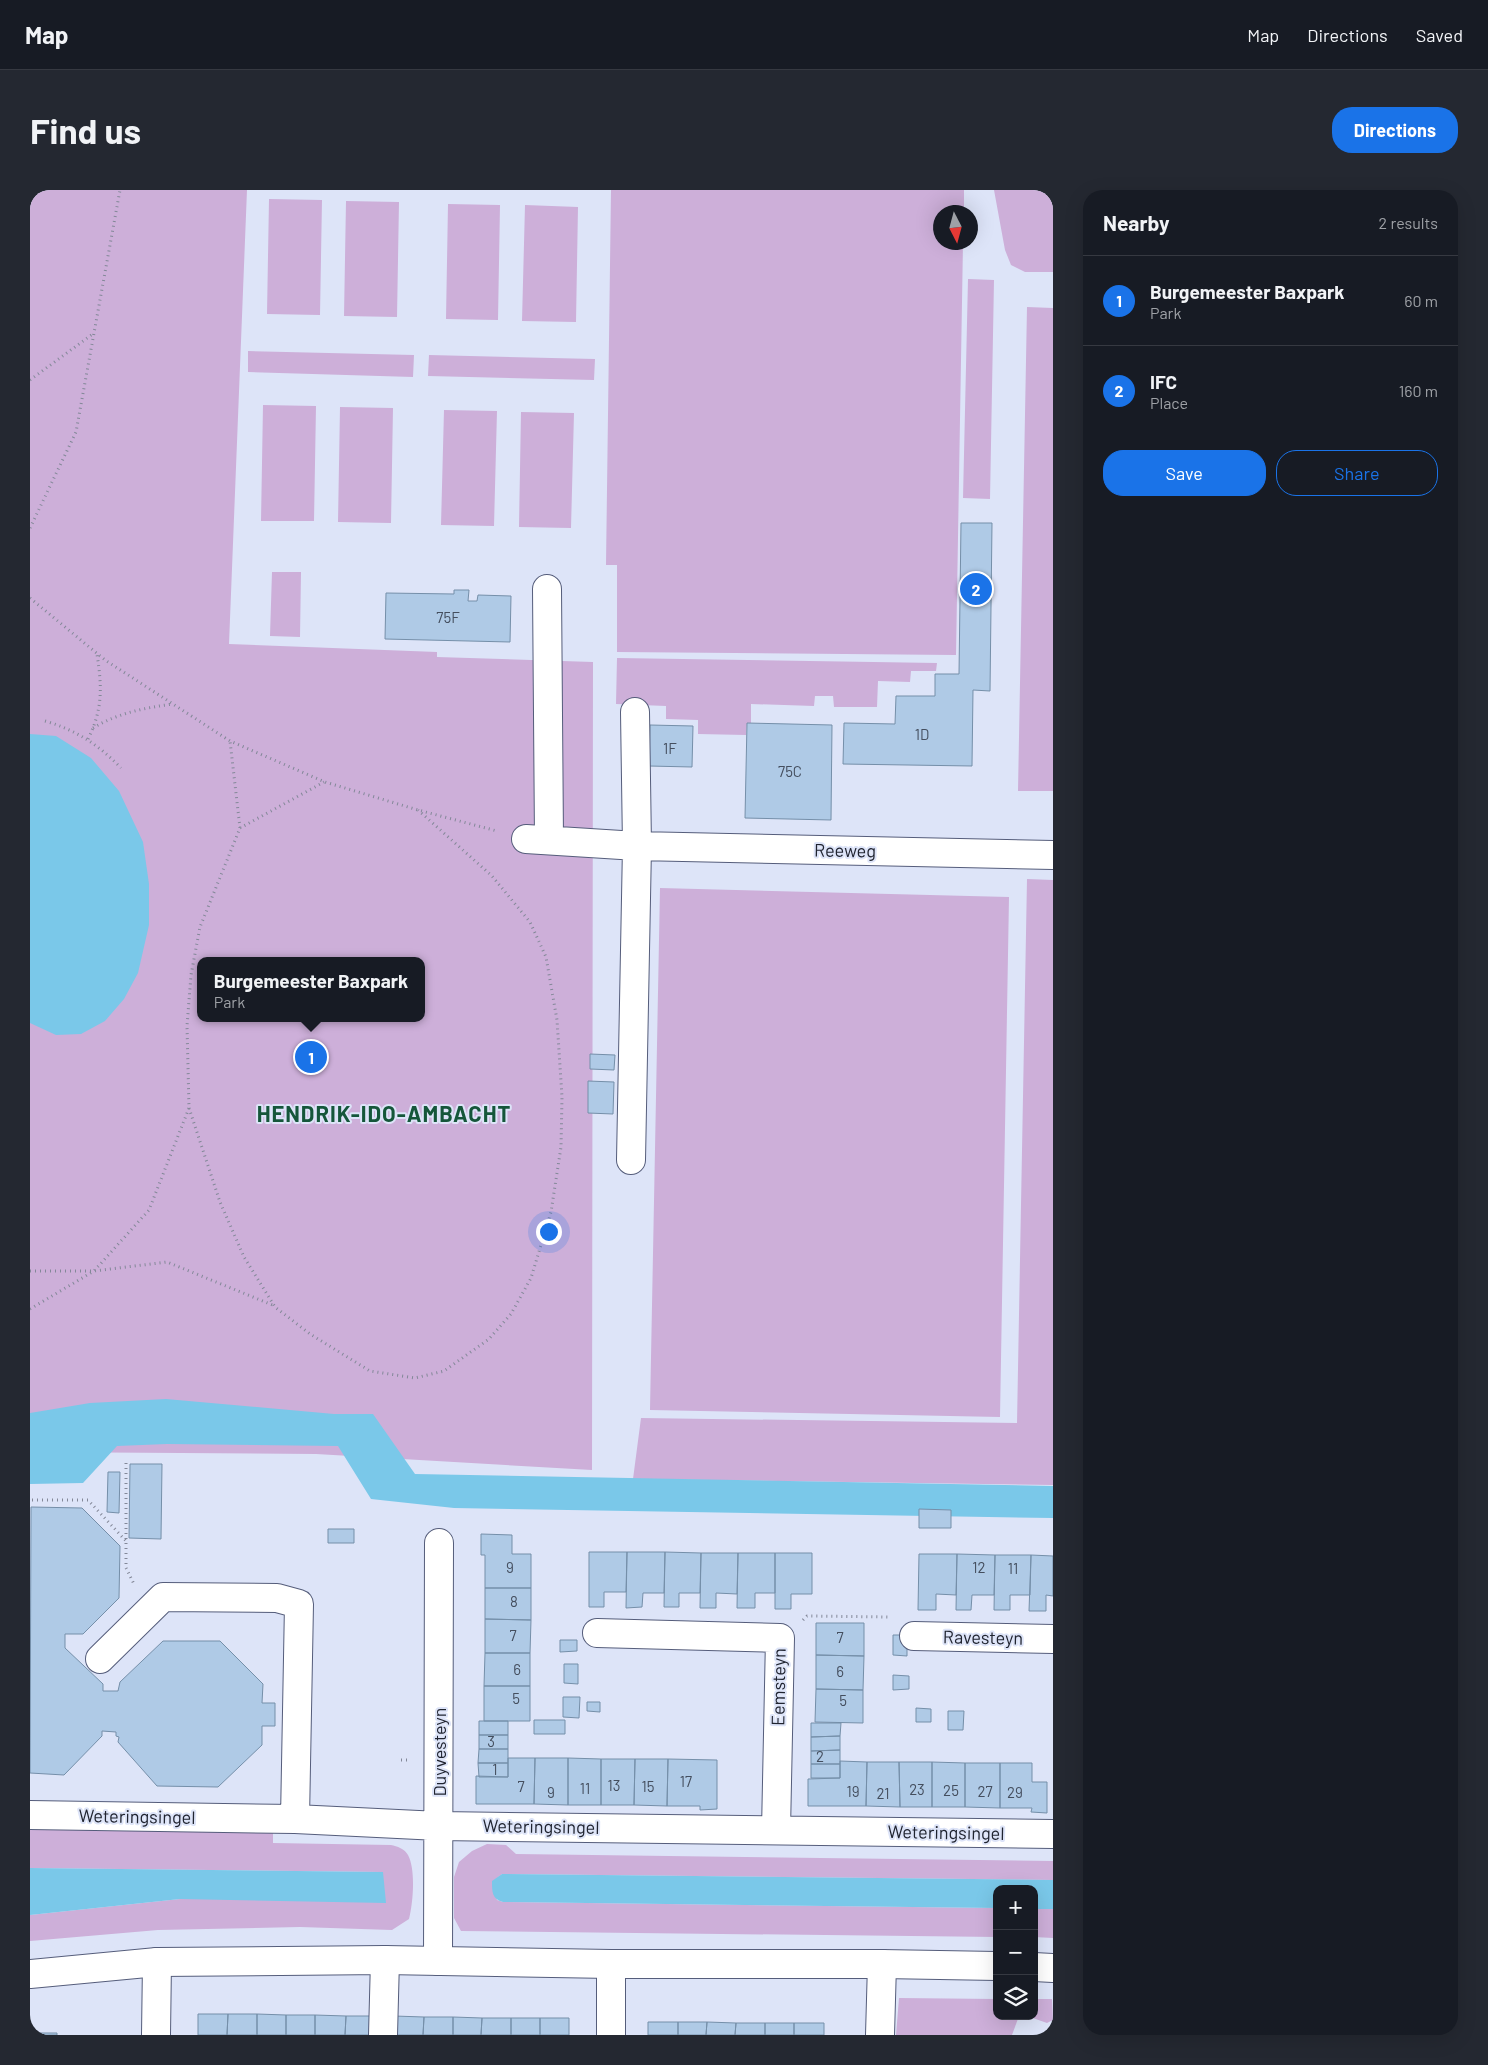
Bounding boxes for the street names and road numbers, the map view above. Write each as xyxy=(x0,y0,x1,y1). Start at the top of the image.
street label: Reeweg xyxy=(814,838,876,862)
street label: Ravesteyn xyxy=(943,1625,1023,1649)
street label: Eemsteyn xyxy=(766,1648,790,1726)
street label: Duyvesteyn xyxy=(428,1708,450,1796)
street label: Weteringsingel xyxy=(78,1804,196,1828)
street label: Weteringsingel xyxy=(482,1814,600,1838)
street label: Weteringsingel xyxy=(887,1820,1005,1844)

